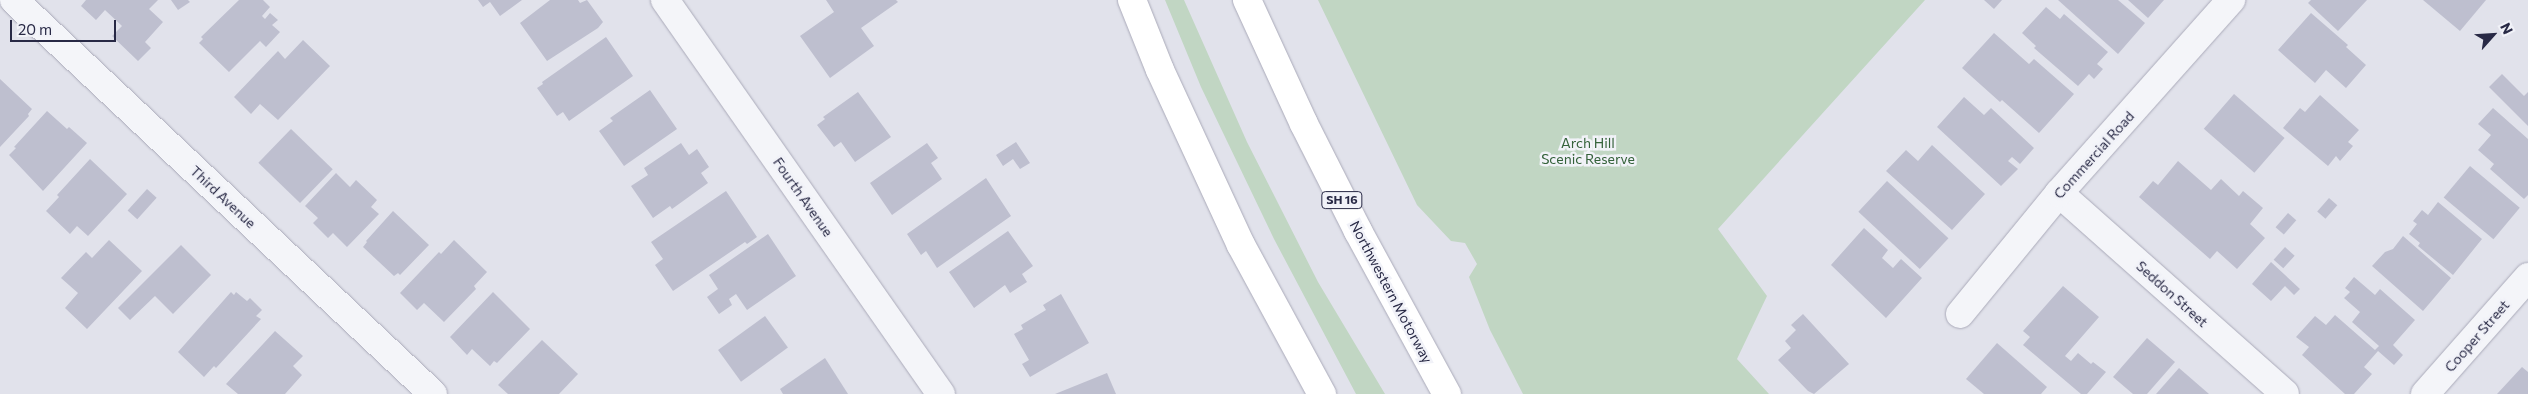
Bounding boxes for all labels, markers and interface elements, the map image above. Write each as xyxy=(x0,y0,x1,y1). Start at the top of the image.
scale bar xyxy=(12,10,119,42)
north arrow xyxy=(2468,10,2518,60)
text: 20 m xyxy=(18,20,52,38)
text: N xyxy=(2497,20,2517,37)
street label: Commercial Road xyxy=(2050,108,2138,202)
park label: Arch Hill Scenic Reserve xyxy=(1541,135,1635,168)
street label: Fourth Avenue xyxy=(770,154,836,240)
street label: Third Avenue xyxy=(187,162,259,232)
road number: SH 16 xyxy=(1321,190,1363,210)
street label: Northwestern Motorway xyxy=(1346,218,1436,366)
street label: Seddon Street xyxy=(2133,258,2211,330)
street label: Cooper Street xyxy=(2441,297,2513,375)

